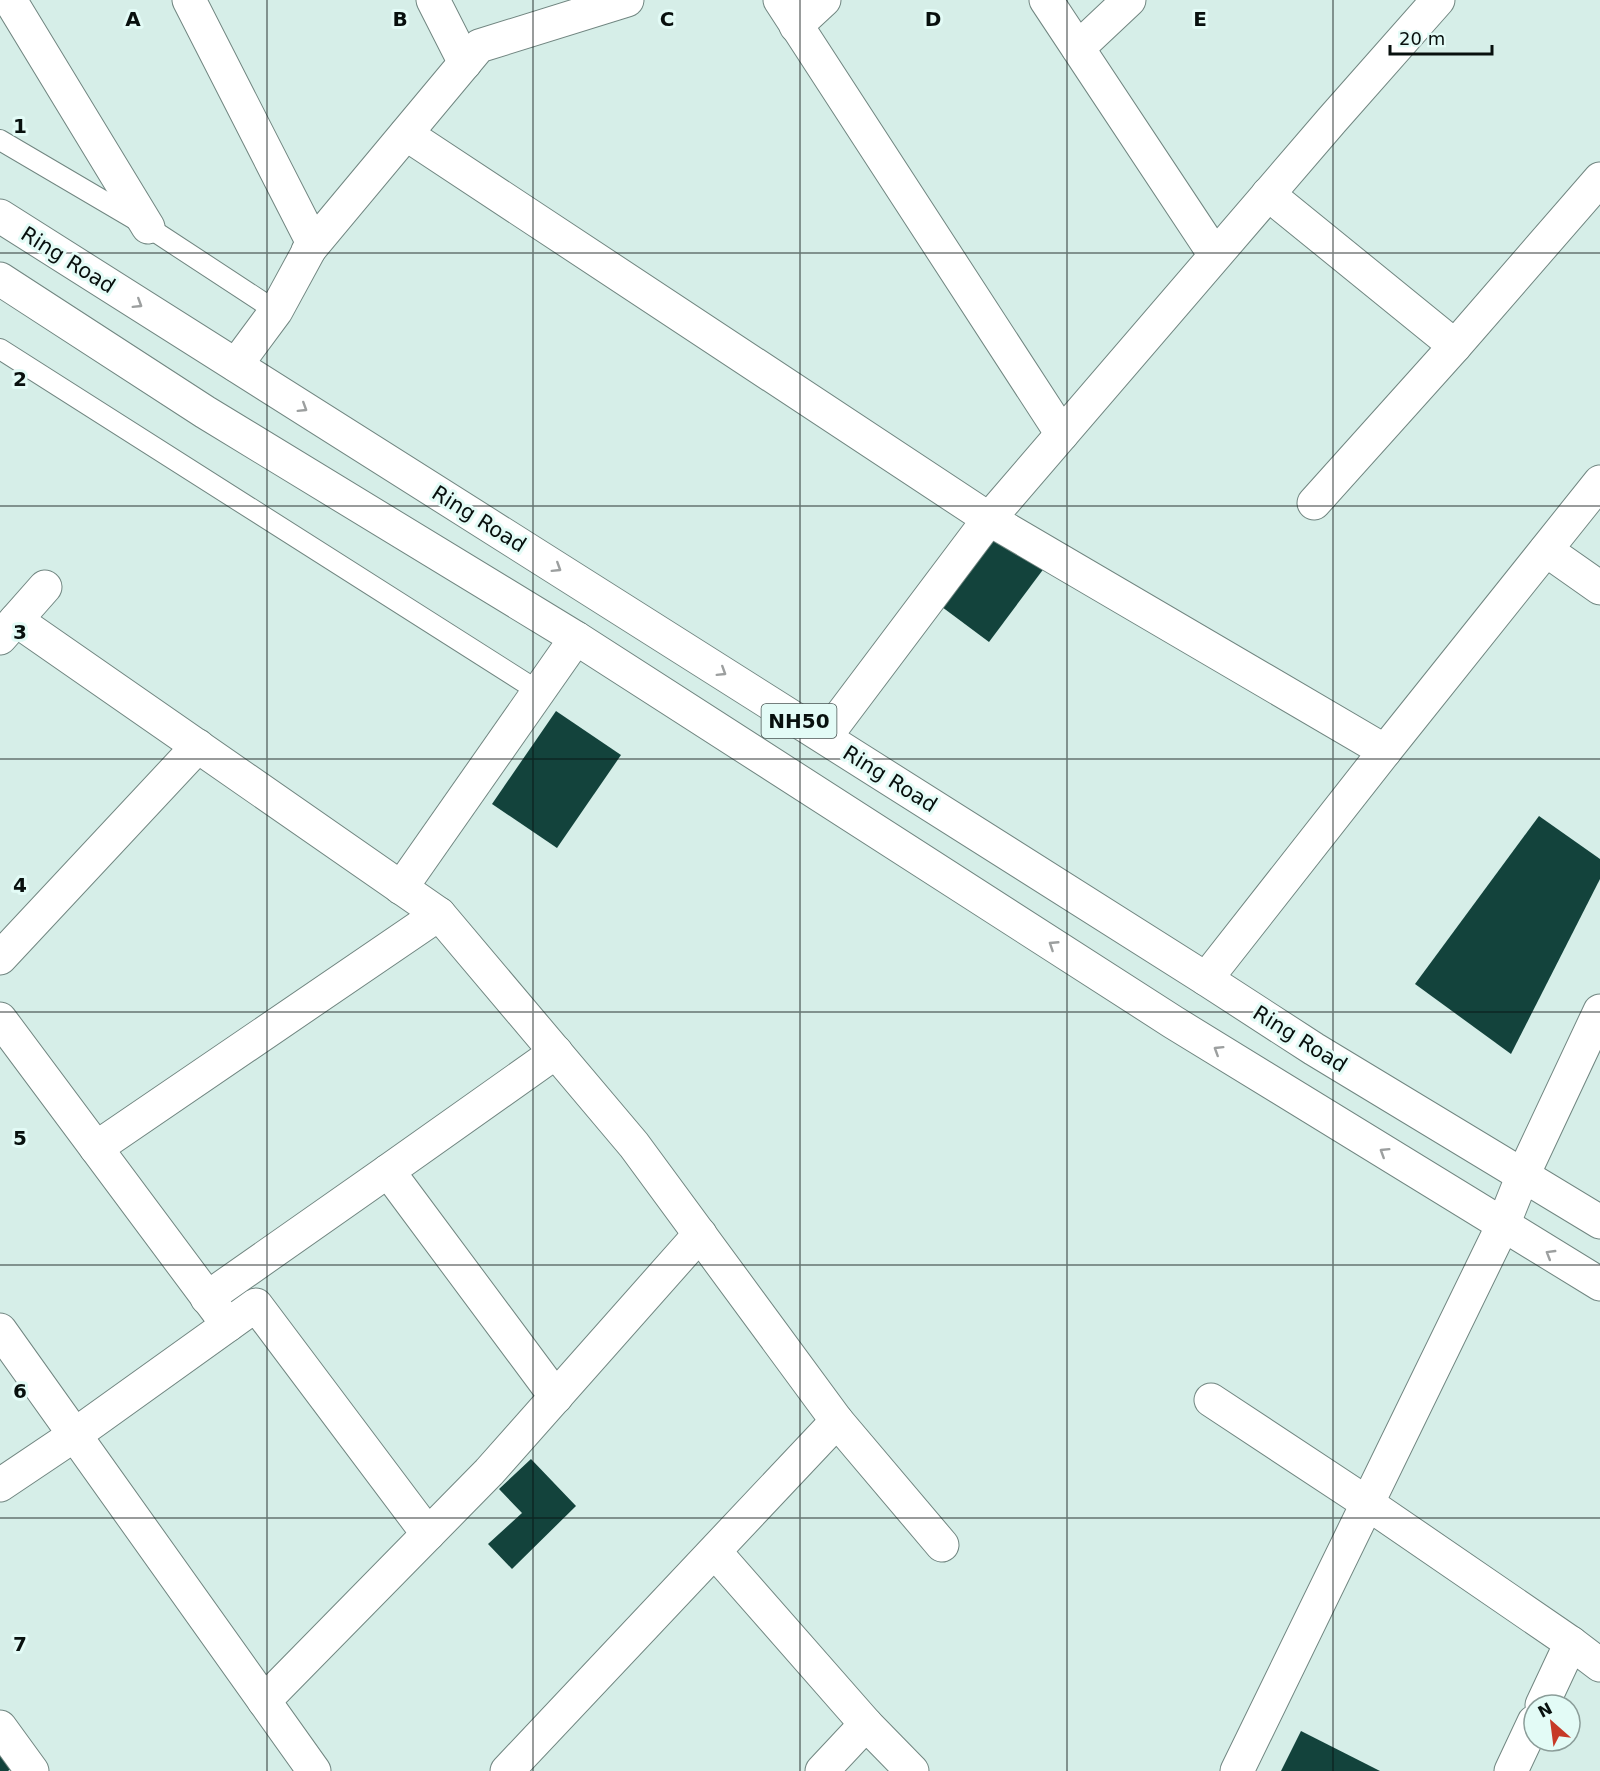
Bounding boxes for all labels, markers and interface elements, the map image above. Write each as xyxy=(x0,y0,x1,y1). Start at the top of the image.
text: A xyxy=(125,7,141,31)
text: B xyxy=(392,7,408,31)
text: C xyxy=(660,7,674,31)
text: D xyxy=(925,7,941,31)
text: E xyxy=(1193,7,1207,31)
scale bar xyxy=(1390,18,1492,56)
text: 20 m xyxy=(1399,28,1445,49)
text: 1 xyxy=(13,114,27,138)
street label: Ring Road xyxy=(17,222,119,298)
one-way arrow xyxy=(132,296,142,308)
text: 2 xyxy=(13,367,27,391)
one-way arrow xyxy=(297,400,307,412)
street label: Ring Road xyxy=(428,481,530,557)
one-way arrow xyxy=(550,561,561,572)
text: 3 xyxy=(13,620,27,644)
one-way arrow xyxy=(715,665,726,676)
road number: NH50 xyxy=(762,704,836,738)
street label: Ring Road xyxy=(839,741,941,817)
text: 4 xyxy=(13,873,27,897)
one-way arrow xyxy=(1049,941,1060,952)
street label: Ring Road xyxy=(1249,1001,1351,1077)
one-way arrow xyxy=(1214,1045,1224,1057)
text: 5 xyxy=(13,1126,27,1150)
one-way arrow xyxy=(1380,1147,1390,1159)
one-way arrow xyxy=(1546,1249,1556,1261)
text: 6 xyxy=(13,1379,27,1403)
text: 7 xyxy=(13,1632,27,1656)
north arrow xyxy=(1522,1693,1582,1753)
text: N xyxy=(1535,1699,1556,1722)

